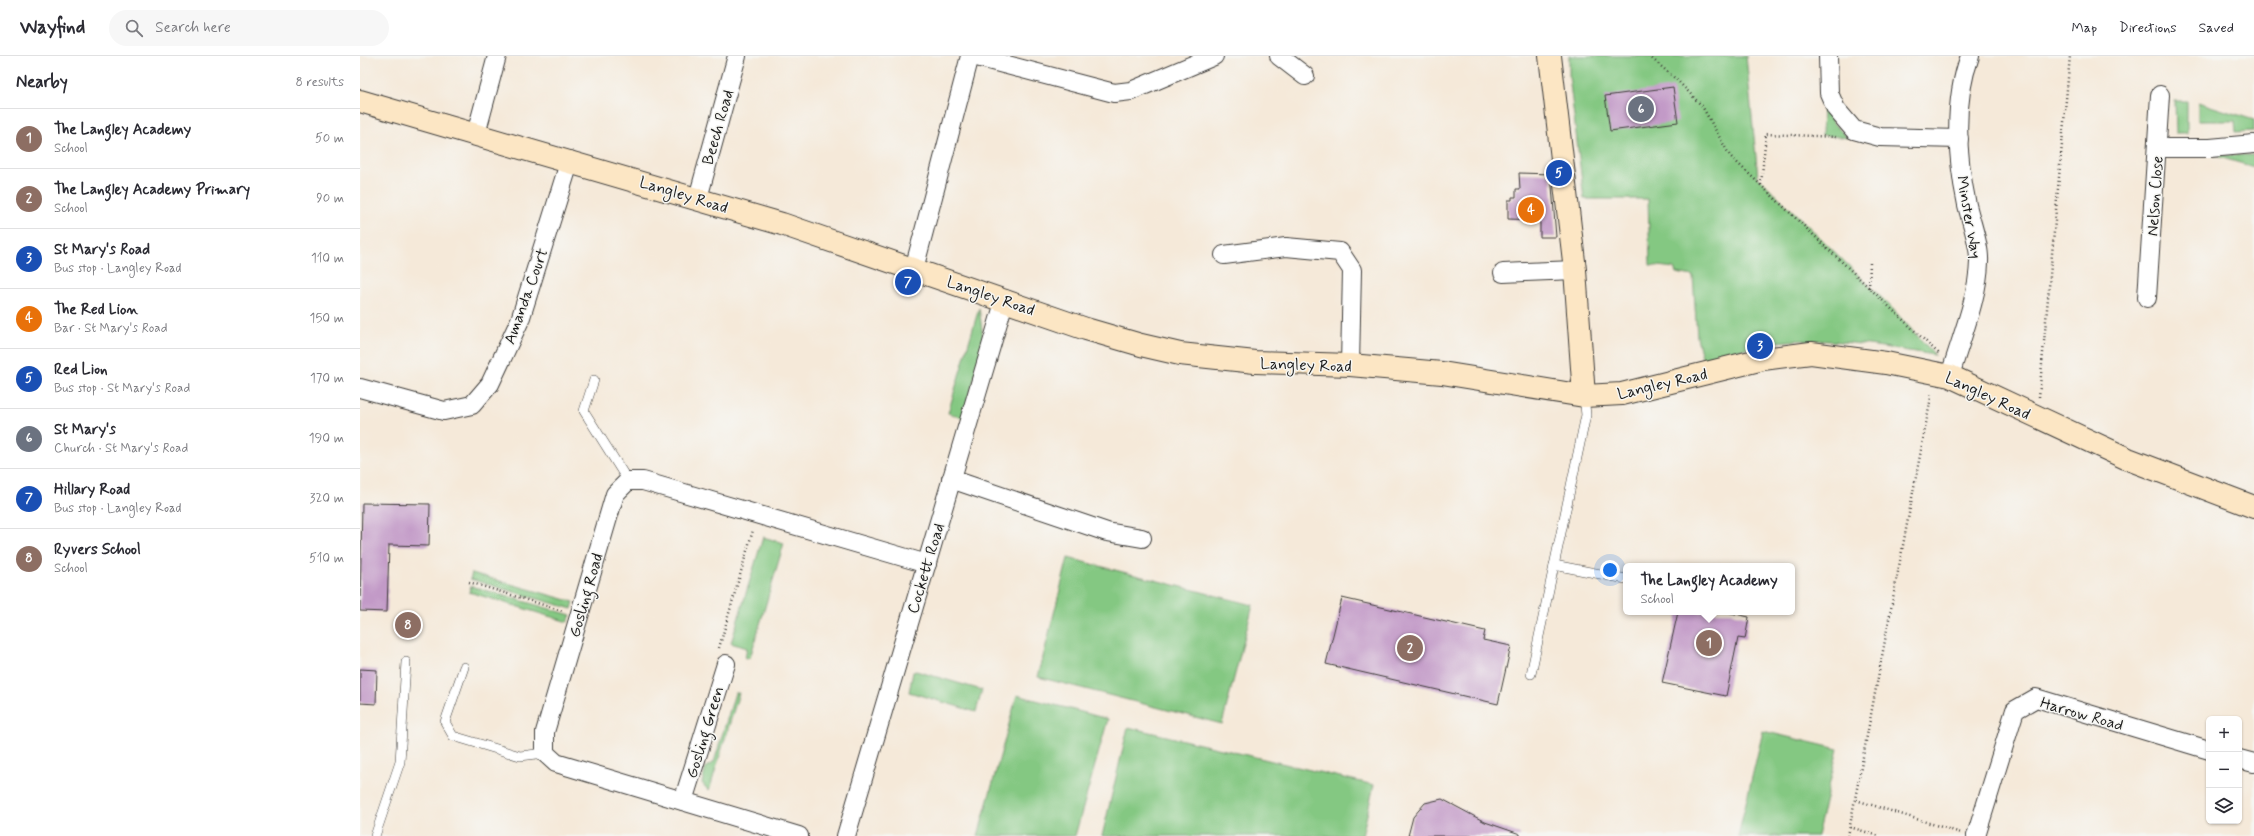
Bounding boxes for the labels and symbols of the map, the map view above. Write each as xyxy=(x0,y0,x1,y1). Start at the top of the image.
street label: Beech Road xyxy=(698,87,739,167)
pin: 6 xyxy=(1628,94,1654,124)
street label: Nelson Close xyxy=(2142,155,2169,237)
pin: 5 xyxy=(1546,158,1572,188)
street label: Langley Road xyxy=(636,172,731,220)
street label: Minster Way xyxy=(1951,174,1986,260)
pin: 4 xyxy=(1518,195,1544,225)
street label: Amanda Court xyxy=(499,245,554,347)
pin: 7 xyxy=(895,267,921,297)
street label: Langley Road xyxy=(943,272,1037,322)
pin: 3 xyxy=(1747,331,1773,361)
street label: Langley Road xyxy=(1260,353,1352,379)
street label: Langley Road xyxy=(1615,364,1710,406)
street label: Langley Road xyxy=(1941,367,2033,426)
street label: Cockett Road xyxy=(903,521,950,616)
street label: Gosling Road xyxy=(564,551,609,640)
your location xyxy=(1600,560,1620,580)
pin: 8 xyxy=(395,610,421,640)
pin: 1 xyxy=(1696,628,1722,658)
pin: 2 xyxy=(1397,633,1423,663)
street label: Gosling Green xyxy=(681,684,730,781)
street label: Harrow Road xyxy=(2038,693,2126,736)

